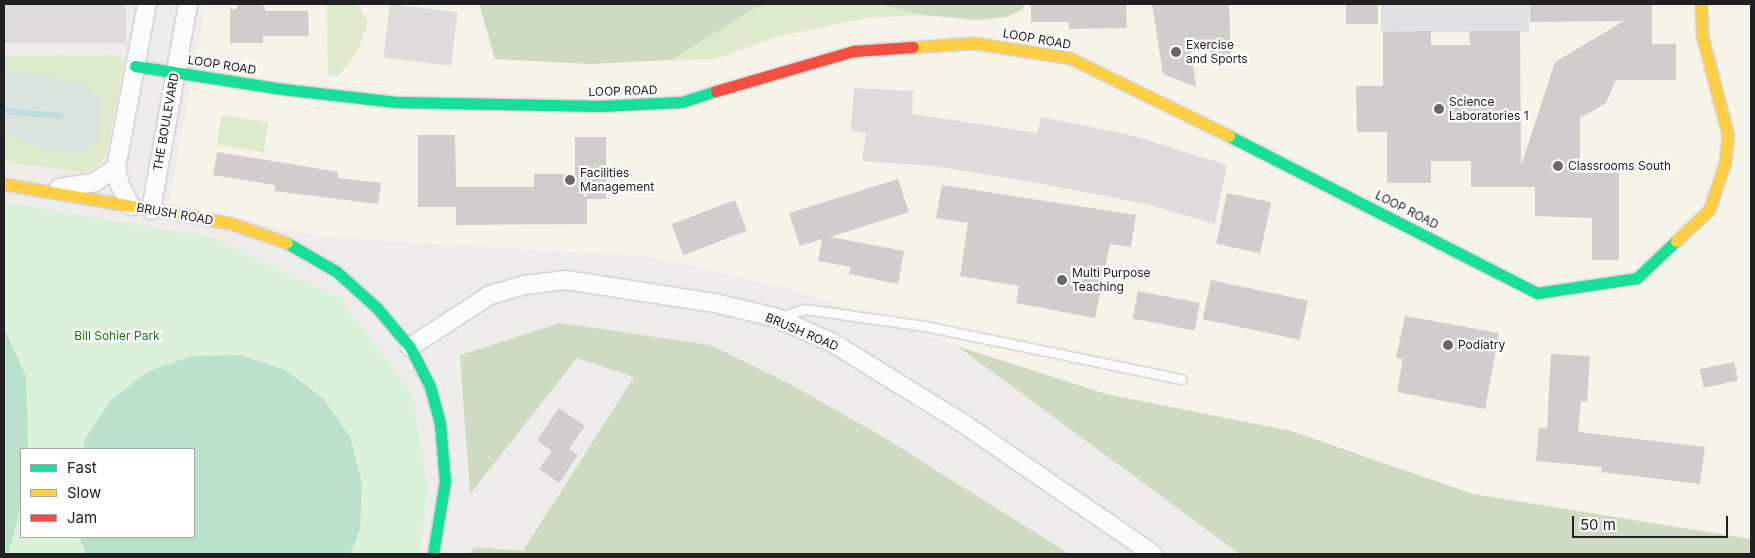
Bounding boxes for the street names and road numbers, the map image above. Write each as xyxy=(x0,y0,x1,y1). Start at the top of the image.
street label: LOOP ROAD xyxy=(1002,26,1072,52)
street label: LOOP ROAD xyxy=(187,52,257,78)
street label: THE BOULEVARD xyxy=(150,72,182,172)
street label: LOOP ROAD xyxy=(588,83,658,99)
street label: LOOP ROAD xyxy=(1373,188,1441,232)
street label: BRUSH ROAD xyxy=(135,200,215,228)
street label: BRUSH ROAD xyxy=(763,310,841,354)

